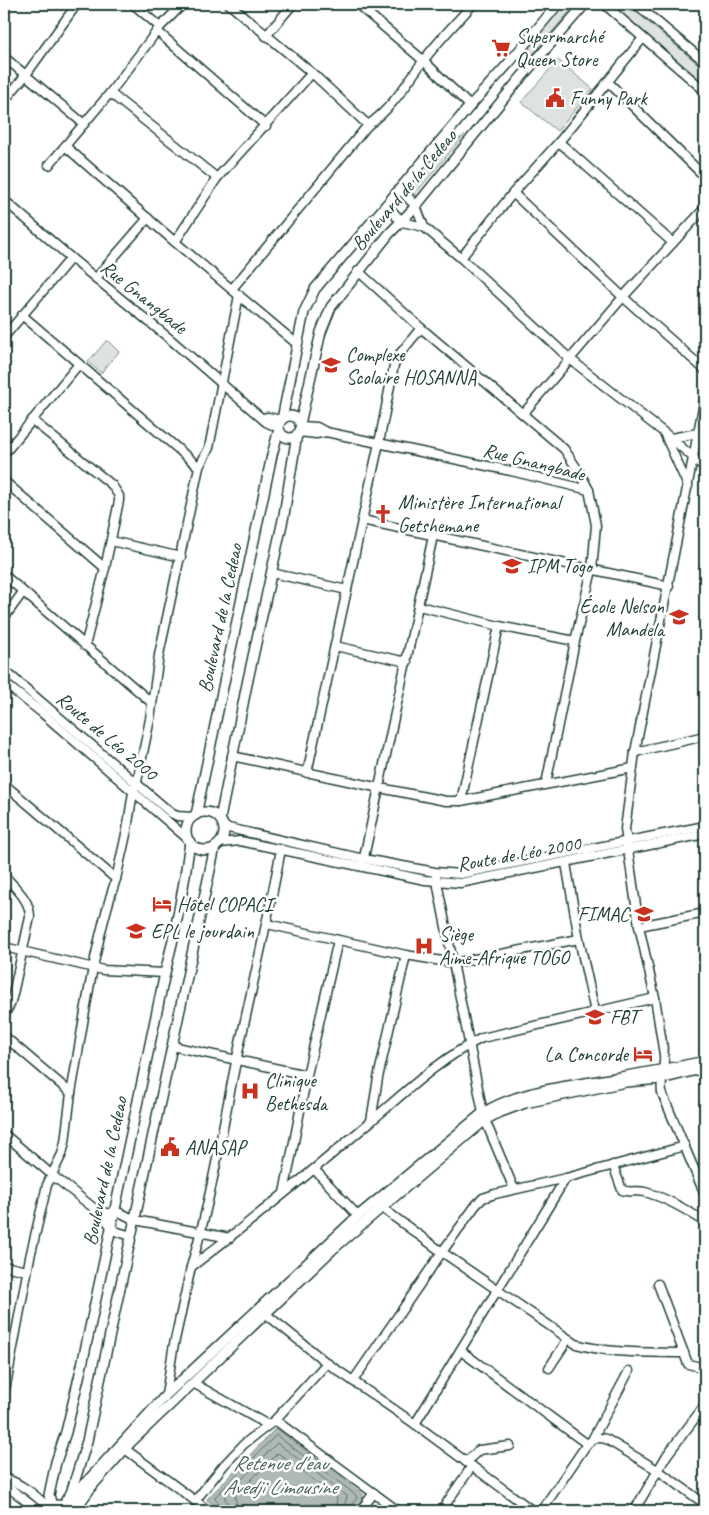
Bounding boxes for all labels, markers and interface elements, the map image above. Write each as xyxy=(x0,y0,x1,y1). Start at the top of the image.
place label: Supermarché Queen Store xyxy=(516,24,607,72)
supermarket icon: Supermarché Queen Store xyxy=(490,37,512,59)
place label: Funny Park xyxy=(570,86,648,111)
public building icon: Funny Park xyxy=(544,87,566,109)
street label: Boulevard de la Cedeao xyxy=(346,123,463,256)
street label: Rue Gnangbade xyxy=(96,255,193,340)
place label: Complexe Scolaire HOSANNA xyxy=(346,342,477,390)
school or university icon: Complexe Scolaire HOSANNA xyxy=(320,354,342,376)
street label: Rue Gnangbade xyxy=(481,437,589,487)
place label: Ministère International Getshemane xyxy=(398,490,564,538)
church icon: Ministère International Getshemane xyxy=(372,503,394,525)
street label: Boulevard de la Cedeao xyxy=(192,541,248,695)
place label: IPM Togo xyxy=(527,554,594,579)
school or university icon: IPM Togo xyxy=(501,555,523,577)
place label: École Nelson Mandela xyxy=(579,594,666,642)
school or university icon: École Nelson Mandela xyxy=(668,606,690,628)
street label: Route de Léo 2000 xyxy=(51,686,164,787)
street label: Route de Léo 2000 xyxy=(455,830,585,877)
place label: Hôtel COPACI xyxy=(177,892,276,917)
hotel icon: Hôtel COPACI xyxy=(151,893,173,915)
place label: FIMAC xyxy=(578,902,631,927)
school or university icon: FIMAC xyxy=(633,903,655,925)
place label: EPL le jourdain xyxy=(151,919,255,944)
school or university icon: EPL le jourdain xyxy=(125,920,147,942)
place label: Siège Aime-Afrique TOGO xyxy=(439,922,571,970)
hospital icon: Siège Aime-Afrique TOGO xyxy=(413,935,435,957)
place label: FBT xyxy=(610,1005,643,1030)
school or university icon: FBT xyxy=(584,1006,606,1028)
place label: La Concorde xyxy=(545,1042,629,1067)
hotel icon: La Concorde xyxy=(632,1043,654,1065)
place label: Clinique Bethesda xyxy=(265,1068,329,1116)
hospital icon: Clinique Bethesda xyxy=(239,1080,261,1102)
street label: Boulevard de la Cedeao xyxy=(77,1094,133,1248)
place label: ANASAP xyxy=(185,1135,248,1160)
public building icon: ANASAP xyxy=(159,1136,181,1158)
water label: Retenue d'eau Avedji Limousine xyxy=(223,1450,340,1500)

